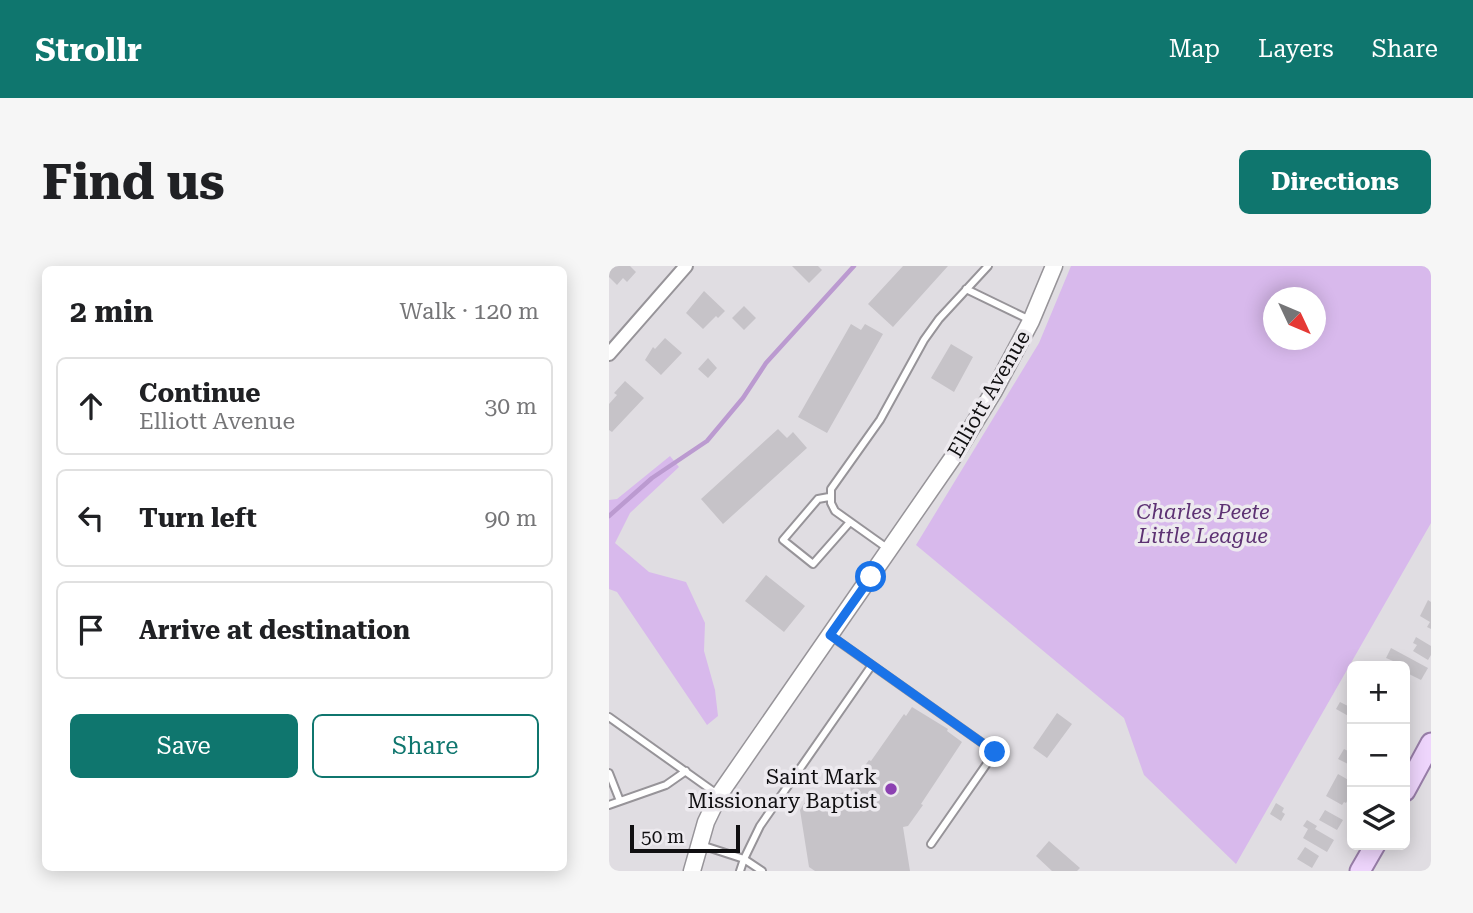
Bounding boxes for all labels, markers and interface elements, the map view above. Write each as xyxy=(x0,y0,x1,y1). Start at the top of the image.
text: Strollr xyxy=(35,30,142,69)
text: Map xyxy=(1169,35,1220,63)
text: Layers xyxy=(1258,35,1334,63)
text: Share xyxy=(1372,35,1438,63)
button: Directions xyxy=(1239,150,1431,214)
text: Find us xyxy=(42,154,225,211)
north arrow xyxy=(1263,287,1326,350)
text: 2 min xyxy=(70,294,153,329)
text: Walk · 120 m xyxy=(400,298,539,325)
street label: Elliott Avenue xyxy=(943,326,1035,462)
text: Continue xyxy=(139,378,261,408)
icon: ahead xyxy=(72,387,110,425)
text: 30 m xyxy=(484,393,537,420)
text: Elliott Avenue xyxy=(139,408,295,435)
icon: left xyxy=(72,499,110,537)
park label: Charles Peete Little League xyxy=(1136,500,1270,548)
text: Turn left xyxy=(139,503,257,533)
text: 90 m xyxy=(484,505,537,532)
route start xyxy=(855,561,886,592)
icon: arrive xyxy=(72,611,110,649)
text: Arrive at destination xyxy=(139,615,410,645)
map controls xyxy=(1347,661,1410,850)
button: + xyxy=(1347,661,1410,724)
button: Save xyxy=(70,714,298,778)
button: Share xyxy=(312,714,539,778)
button: − xyxy=(1347,724,1410,787)
route end xyxy=(979,736,1010,767)
place label: Saint Mark Missionary Baptist xyxy=(688,765,877,813)
marker: Saint Mark Missionary Baptist xyxy=(883,781,899,797)
button: layers xyxy=(1347,787,1410,850)
scale bar xyxy=(630,822,740,854)
text: 50 m xyxy=(641,825,684,848)

